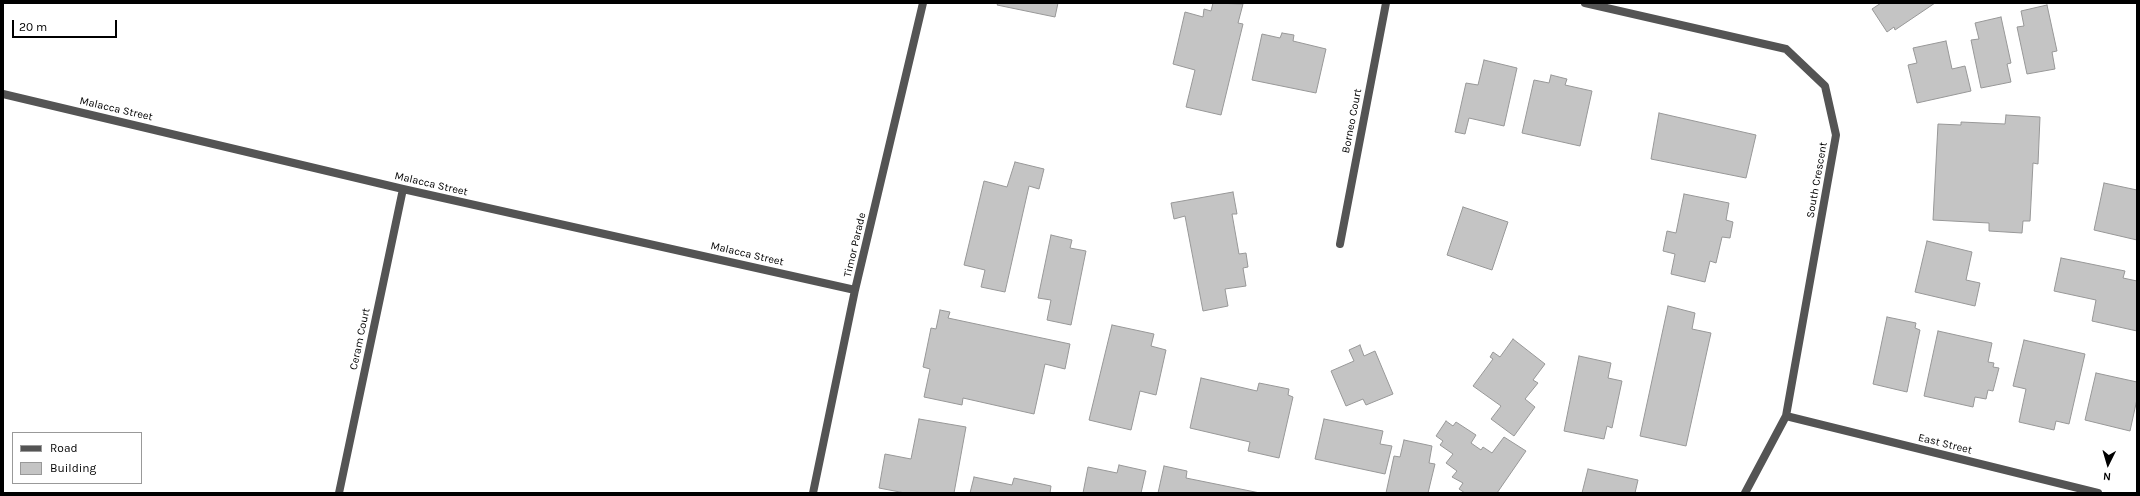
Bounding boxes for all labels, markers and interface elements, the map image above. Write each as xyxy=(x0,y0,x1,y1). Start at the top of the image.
scale bar xyxy=(14,12,119,38)
text: 20 m xyxy=(19,20,47,34)
street label: Borneo Court xyxy=(1339,88,1365,154)
street label: Malacca Street xyxy=(78,94,154,124)
street label: South Crescent xyxy=(1804,141,1830,219)
street label: Malacca Street xyxy=(393,169,469,199)
street label: Timor Parade xyxy=(841,211,869,279)
street label: Malacca Street xyxy=(709,239,785,269)
street label: Ceram Court xyxy=(347,307,373,371)
street label: East Street xyxy=(1917,431,1973,457)
legend xyxy=(12,432,142,484)
text: Road xyxy=(50,441,78,455)
north arrow xyxy=(2088,444,2128,484)
text: Building xyxy=(50,461,96,475)
text: N xyxy=(2102,470,2111,483)

